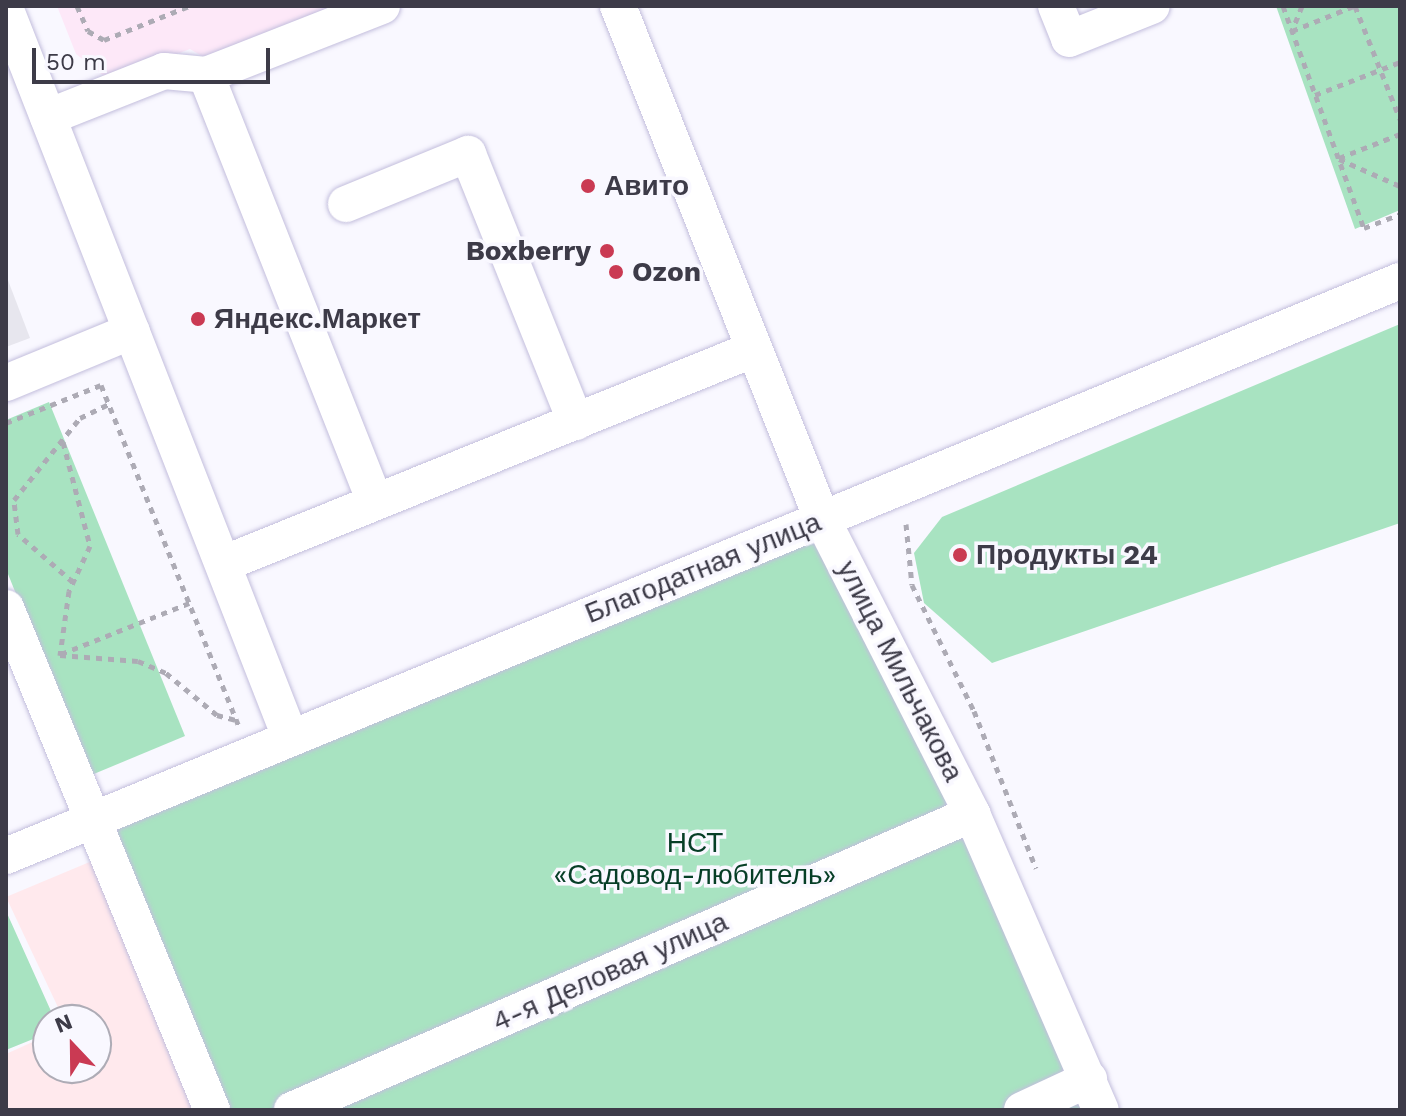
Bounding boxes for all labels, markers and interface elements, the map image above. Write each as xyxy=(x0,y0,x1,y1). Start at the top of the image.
scale bar xyxy=(36,32,274,82)
text: 50 m xyxy=(46,48,106,76)
place label: Авито xyxy=(604,169,689,203)
marker: Авито xyxy=(579,177,597,195)
place label: Boxberry xyxy=(466,234,591,268)
marker: Boxberry xyxy=(598,242,616,260)
place label: Ozon xyxy=(632,255,701,289)
marker: Ozon xyxy=(607,263,625,281)
place label: Яндекс.Маркет xyxy=(214,302,421,336)
marker: Яндекс.Маркет xyxy=(189,310,207,328)
street label: Благодатная улица xyxy=(580,505,826,631)
place label: Продукты 24 xyxy=(976,538,1158,572)
marker: Продукты 24 xyxy=(951,546,969,564)
street label: улица Мильчакова xyxy=(830,555,970,787)
park label: НСТ «Садовод-любитель» xyxy=(554,826,836,892)
street label: 4-я Деловая улица xyxy=(487,905,733,1039)
north arrow xyxy=(32,1004,112,1084)
text: N xyxy=(51,1008,76,1038)

